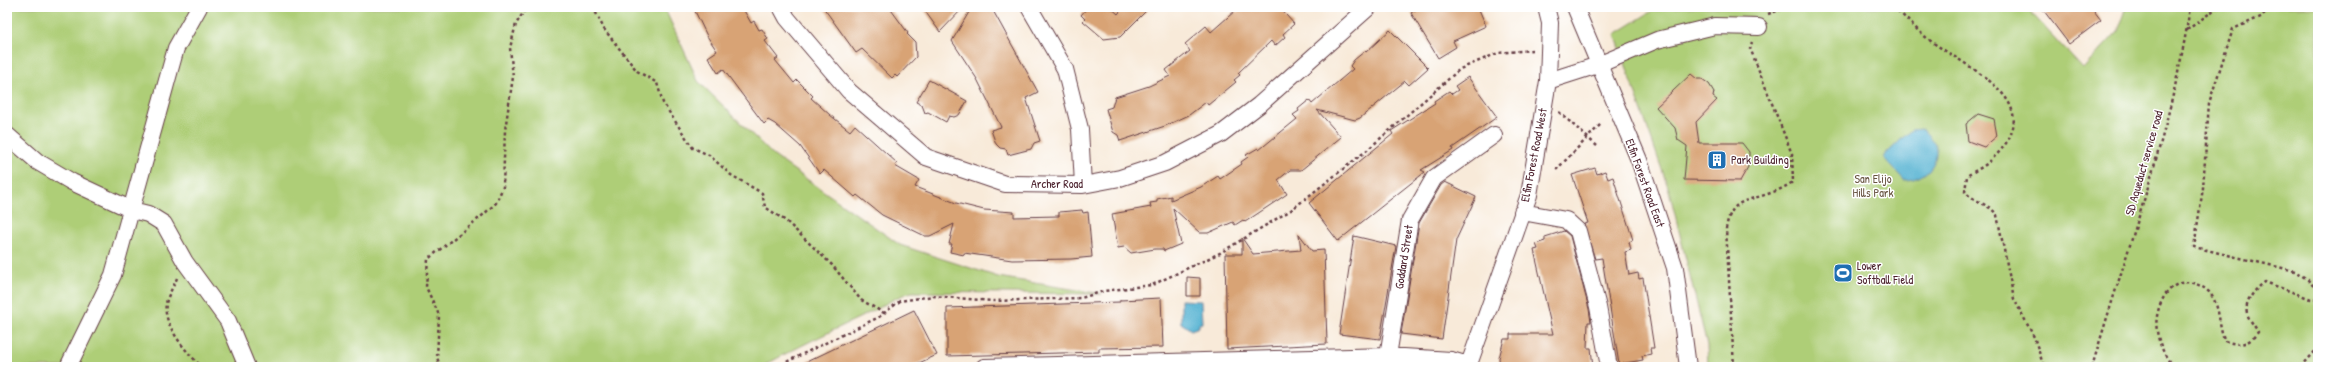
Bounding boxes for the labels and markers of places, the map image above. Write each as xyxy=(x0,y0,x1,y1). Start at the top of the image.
building icon: Park Building xyxy=(1706,149,1728,171)
place label: Park Building xyxy=(1731,151,1789,168)
place label: Lower Softball Field xyxy=(1857,257,1914,288)
sports icon: Lower Softball Field xyxy=(1832,262,1854,284)

